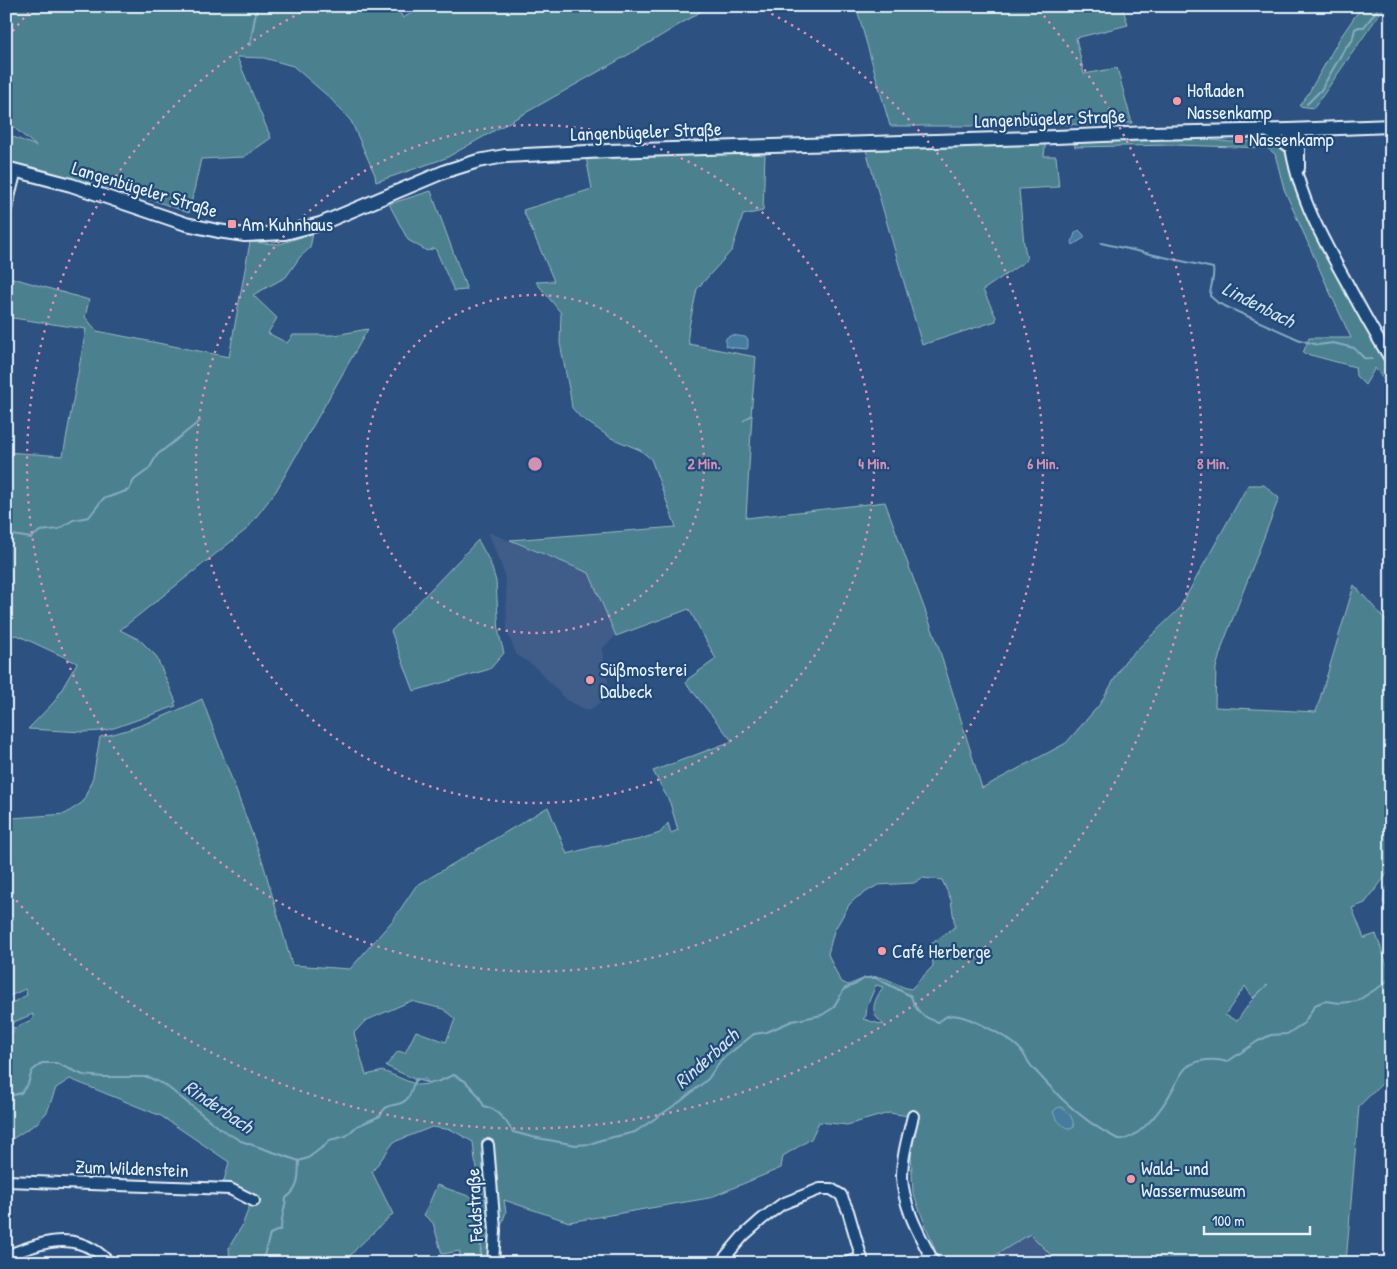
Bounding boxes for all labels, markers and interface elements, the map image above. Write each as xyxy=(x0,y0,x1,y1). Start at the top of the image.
place label: Hofladen Nassenkamp xyxy=(1187,77,1272,125)
marker: Hofladen Nassenkamp xyxy=(1171,95,1183,107)
street label: Langenbügeler Straße xyxy=(974,102,1126,134)
street label: Langenbügeler Straße xyxy=(570,115,722,147)
place label: Nassenkamp xyxy=(1249,126,1334,152)
marker: Nassenkamp xyxy=(1233,133,1245,145)
street label: Langenbügeler Straße xyxy=(69,154,221,224)
place label: Am Kuhnhaus xyxy=(242,211,333,237)
marker: Am Kuhnhaus xyxy=(226,218,238,230)
water label: Lindenbach xyxy=(1218,274,1301,334)
text: 2 Min. xyxy=(688,453,720,474)
text: 4 Min. xyxy=(858,453,890,474)
text: 6 Min. xyxy=(1027,453,1059,474)
text: 8 Min. xyxy=(1197,453,1229,474)
centre of rings xyxy=(526,455,544,473)
place label: Süßmosterei Dalbeck xyxy=(600,656,688,704)
marker: Süßmosterei Dalbeck xyxy=(584,674,596,686)
place label: Café Herberge xyxy=(892,938,992,964)
marker: Café Herberge xyxy=(876,945,888,957)
water label: Rinderbach xyxy=(668,1021,745,1094)
water label: Rinderbach xyxy=(179,1073,260,1140)
street label: Zum Wildenstein xyxy=(75,1153,189,1183)
place label: Wald- und Wassermuseum xyxy=(1141,1155,1246,1203)
street label: Feldstraße xyxy=(459,1167,489,1243)
marker: Wald- und Wassermuseum xyxy=(1125,1173,1137,1185)
scale bar xyxy=(1204,1204,1311,1236)
text: 100 m xyxy=(1212,1210,1245,1231)

